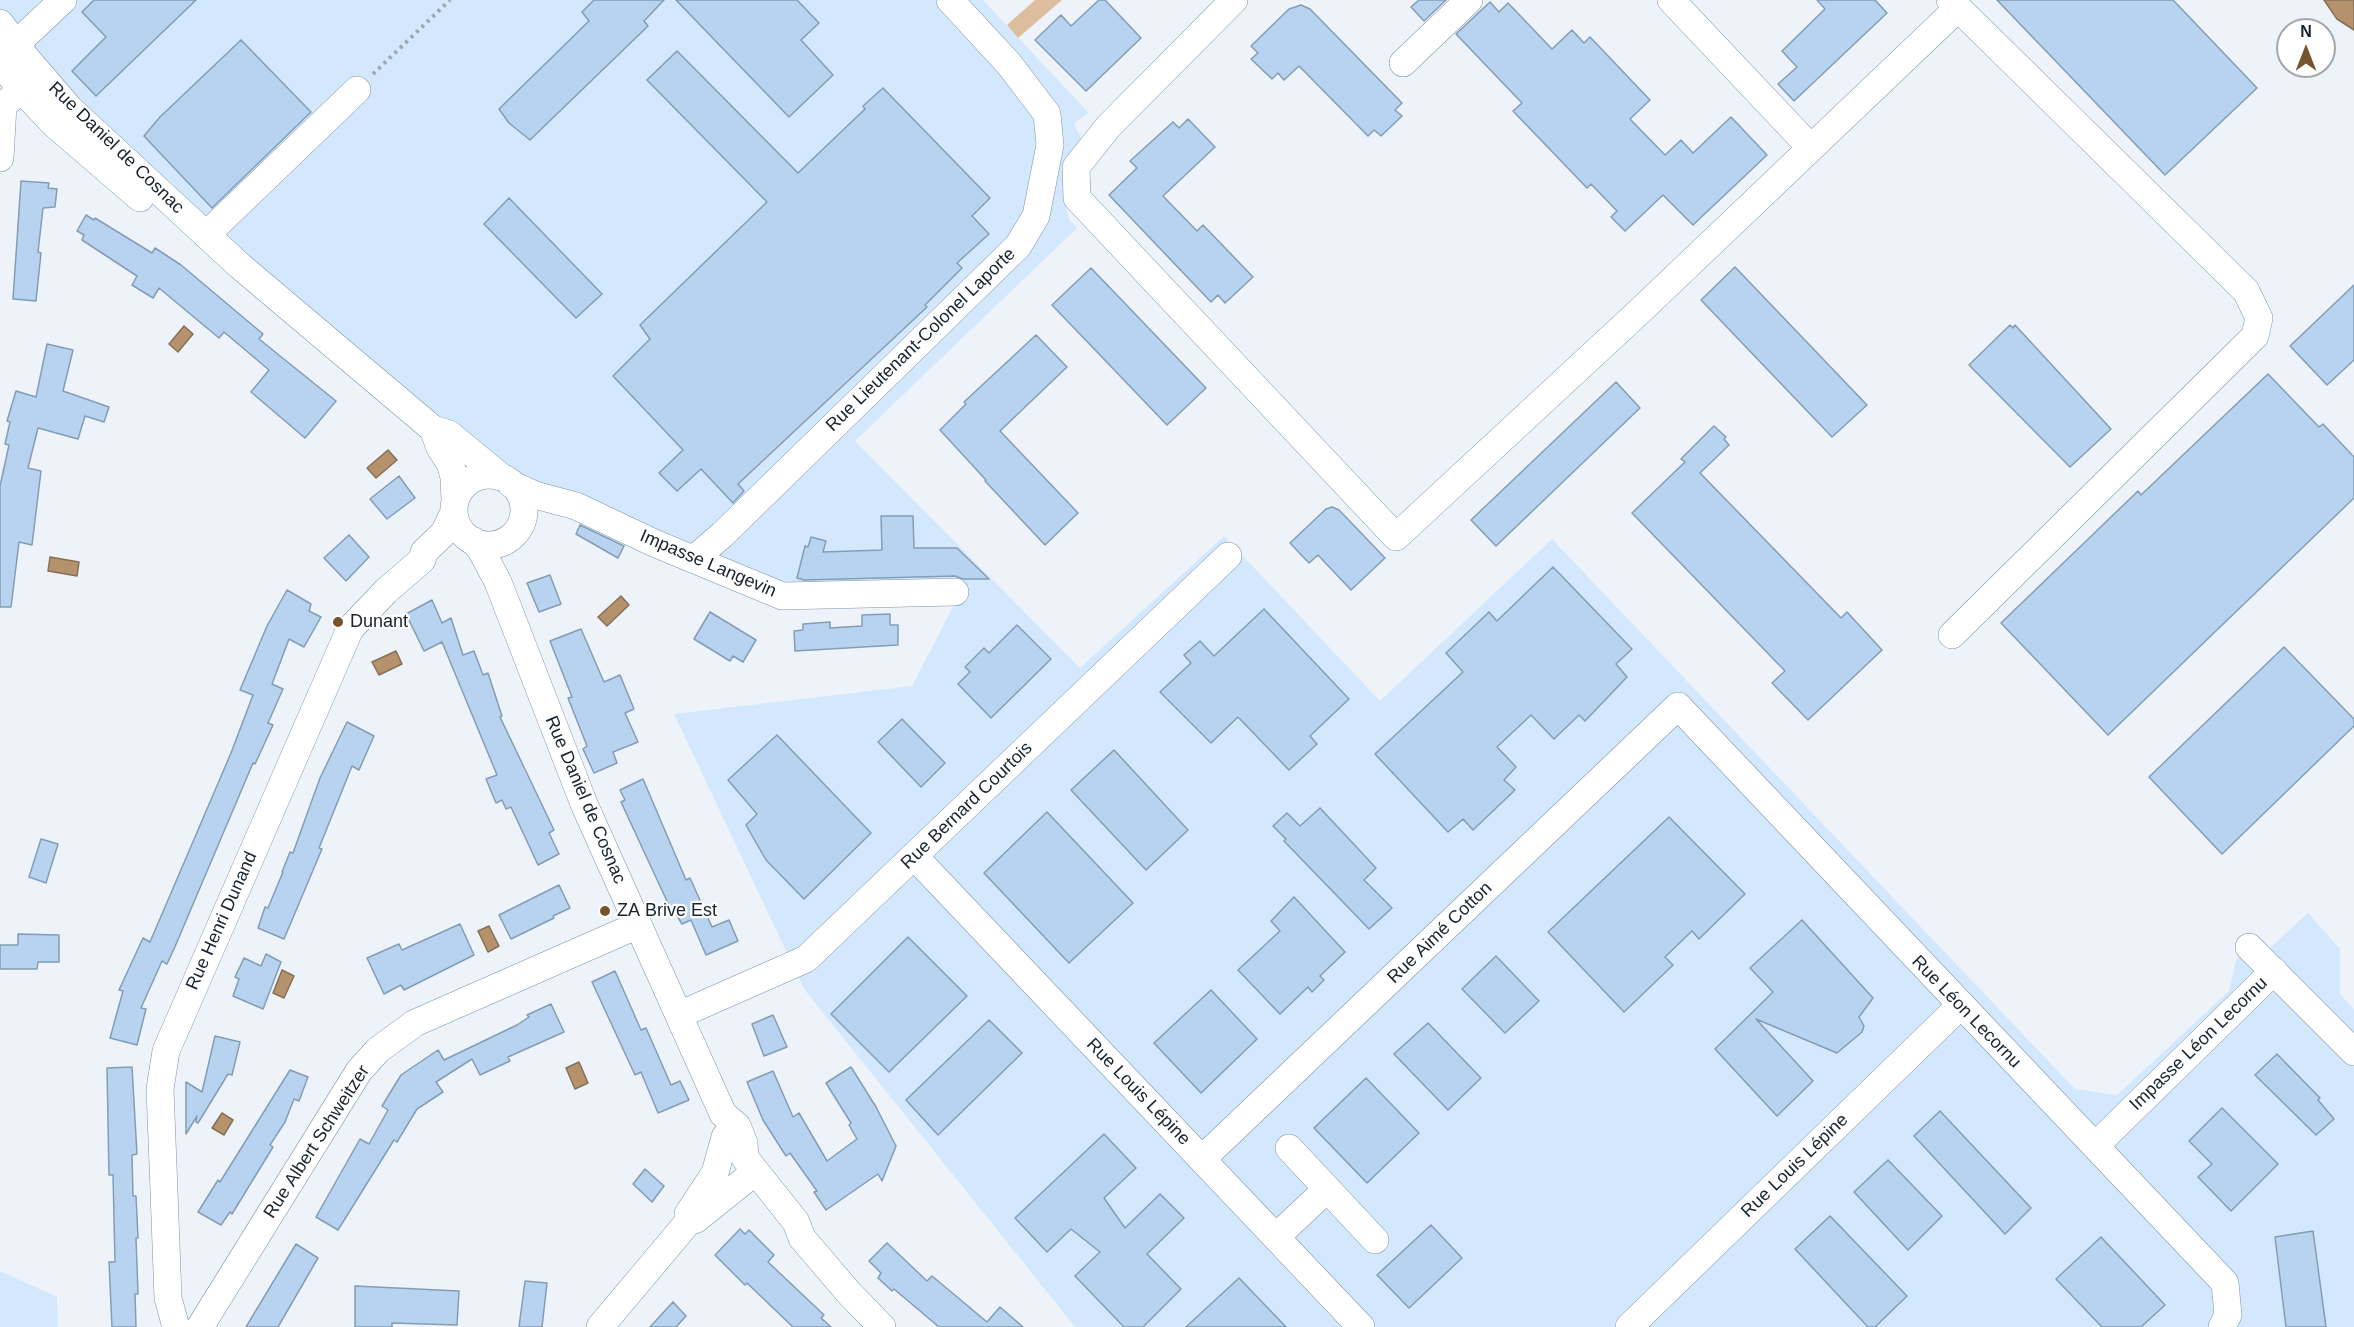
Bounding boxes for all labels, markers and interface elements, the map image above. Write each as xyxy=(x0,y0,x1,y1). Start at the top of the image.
north arrow xyxy=(2276,18,2336,78)
text: N xyxy=(2300,23,2312,40)
street label: Rue Daniel de Cosnac xyxy=(44,78,188,218)
street label: Rue Lieutenant-Colonel Laporte xyxy=(822,244,1020,436)
street label: Impasse Langevin xyxy=(637,526,779,602)
place label: Dunant xyxy=(350,611,408,633)
marker: Dunant xyxy=(331,615,345,629)
street label: Rue Daniel de Cosnac xyxy=(540,713,630,887)
street label: Rue Bernard Courtois xyxy=(897,738,1037,874)
street label: Rue Henri Dunand xyxy=(182,849,262,993)
street label: Rue Aimé Cotton xyxy=(1383,878,1497,988)
place label: ZA Brive Est xyxy=(617,900,717,922)
marker: ZA Brive Est xyxy=(598,904,612,918)
street label: Rue Léon Lecornu xyxy=(1907,951,2025,1073)
street label: Impasse Léon Lecornu xyxy=(2126,973,2272,1115)
street label: Rue Louis Lépine xyxy=(1082,1034,1194,1150)
street label: Rue Albert Schweitzer xyxy=(259,1061,375,1223)
street label: Rue Louis Lépine xyxy=(1737,1110,1853,1222)

